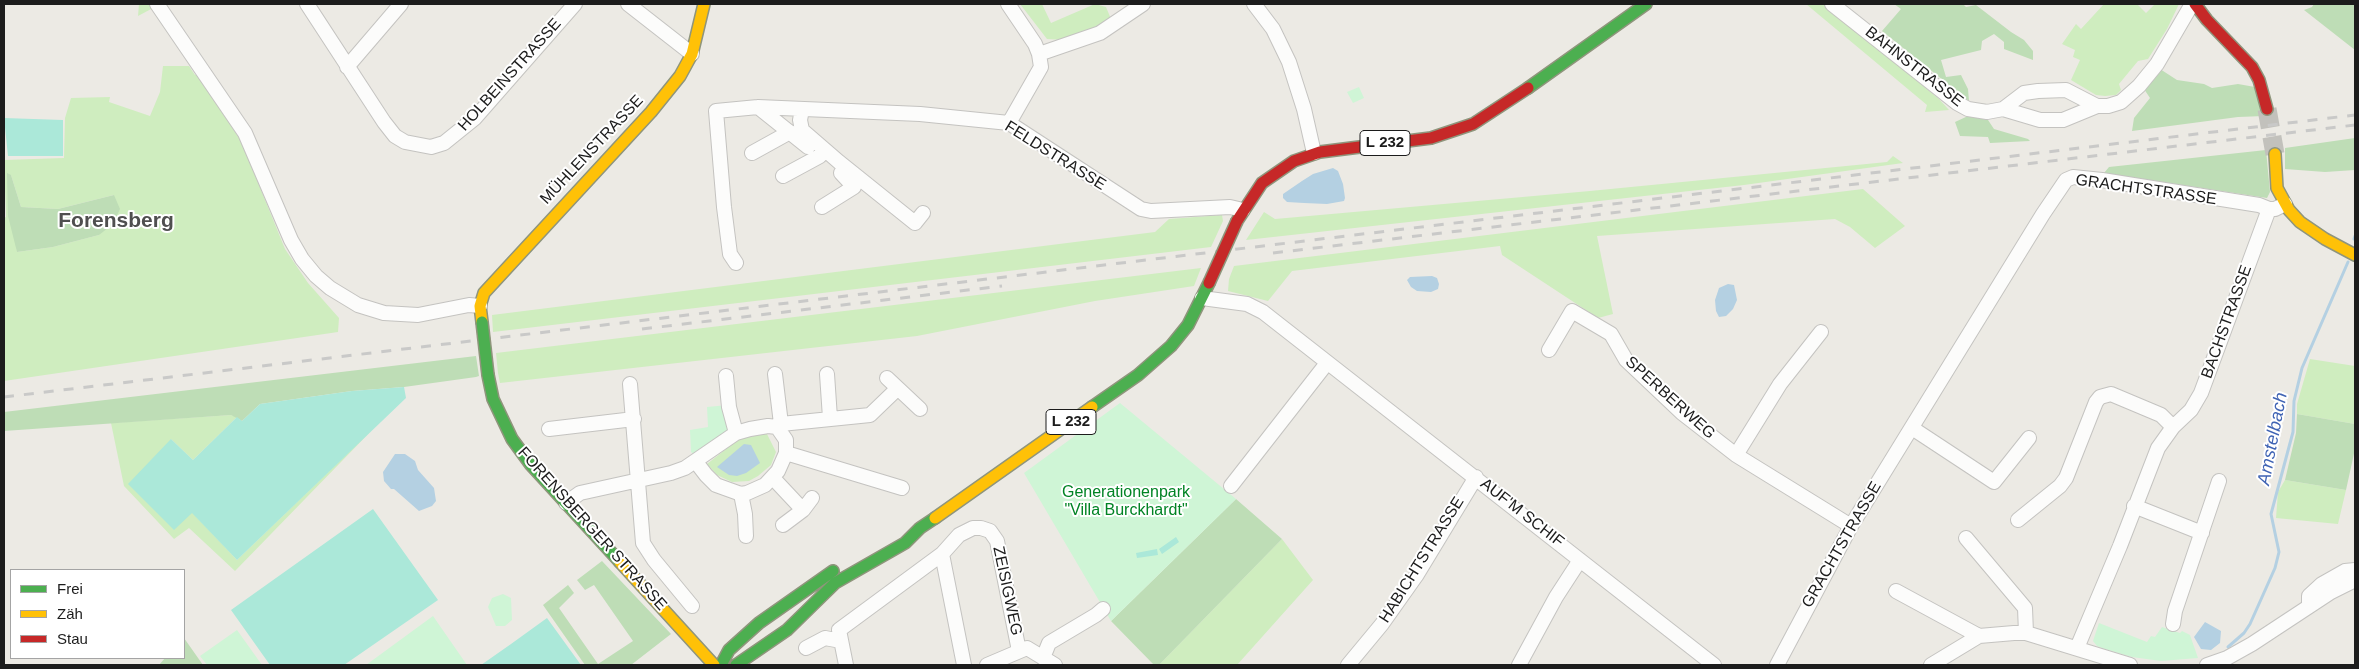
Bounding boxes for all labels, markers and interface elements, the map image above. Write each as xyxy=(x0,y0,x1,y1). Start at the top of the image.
street label: HOLBEINSTRASSE xyxy=(454,15,566,135)
street label: BAHNSTRASSE xyxy=(1861,23,1967,111)
street label: MÜHLENSTRASSE xyxy=(536,91,648,209)
street label: FELDSTRASSE xyxy=(1001,117,1109,195)
road number: L 232 xyxy=(1360,130,1410,156)
street label: GRACHTSTRASSE xyxy=(2074,171,2218,209)
district label: Forensberg xyxy=(58,208,174,234)
street label: BACHSTRASSE xyxy=(2198,263,2256,381)
street label: SPERBERWEG xyxy=(1621,353,1719,443)
water label: Amstelbach xyxy=(2253,391,2293,487)
road number: L 232 xyxy=(1046,410,1096,434)
street label: FORENSBERGER STRASSE xyxy=(513,443,671,615)
street label: AUF'M SCHIF xyxy=(1476,474,1568,552)
street label: GRACHTSTRASSE xyxy=(1798,479,1886,611)
park label: Generationenpark "Villa Burckhardt" xyxy=(1062,483,1190,521)
street label: HABICHTSTRASSE xyxy=(1375,493,1469,627)
street label: ZEISIGWEG xyxy=(988,545,1026,637)
legend xyxy=(10,569,185,659)
text: Frei xyxy=(57,580,83,597)
text: Zäh xyxy=(57,605,83,622)
text: Stau xyxy=(57,630,88,647)

